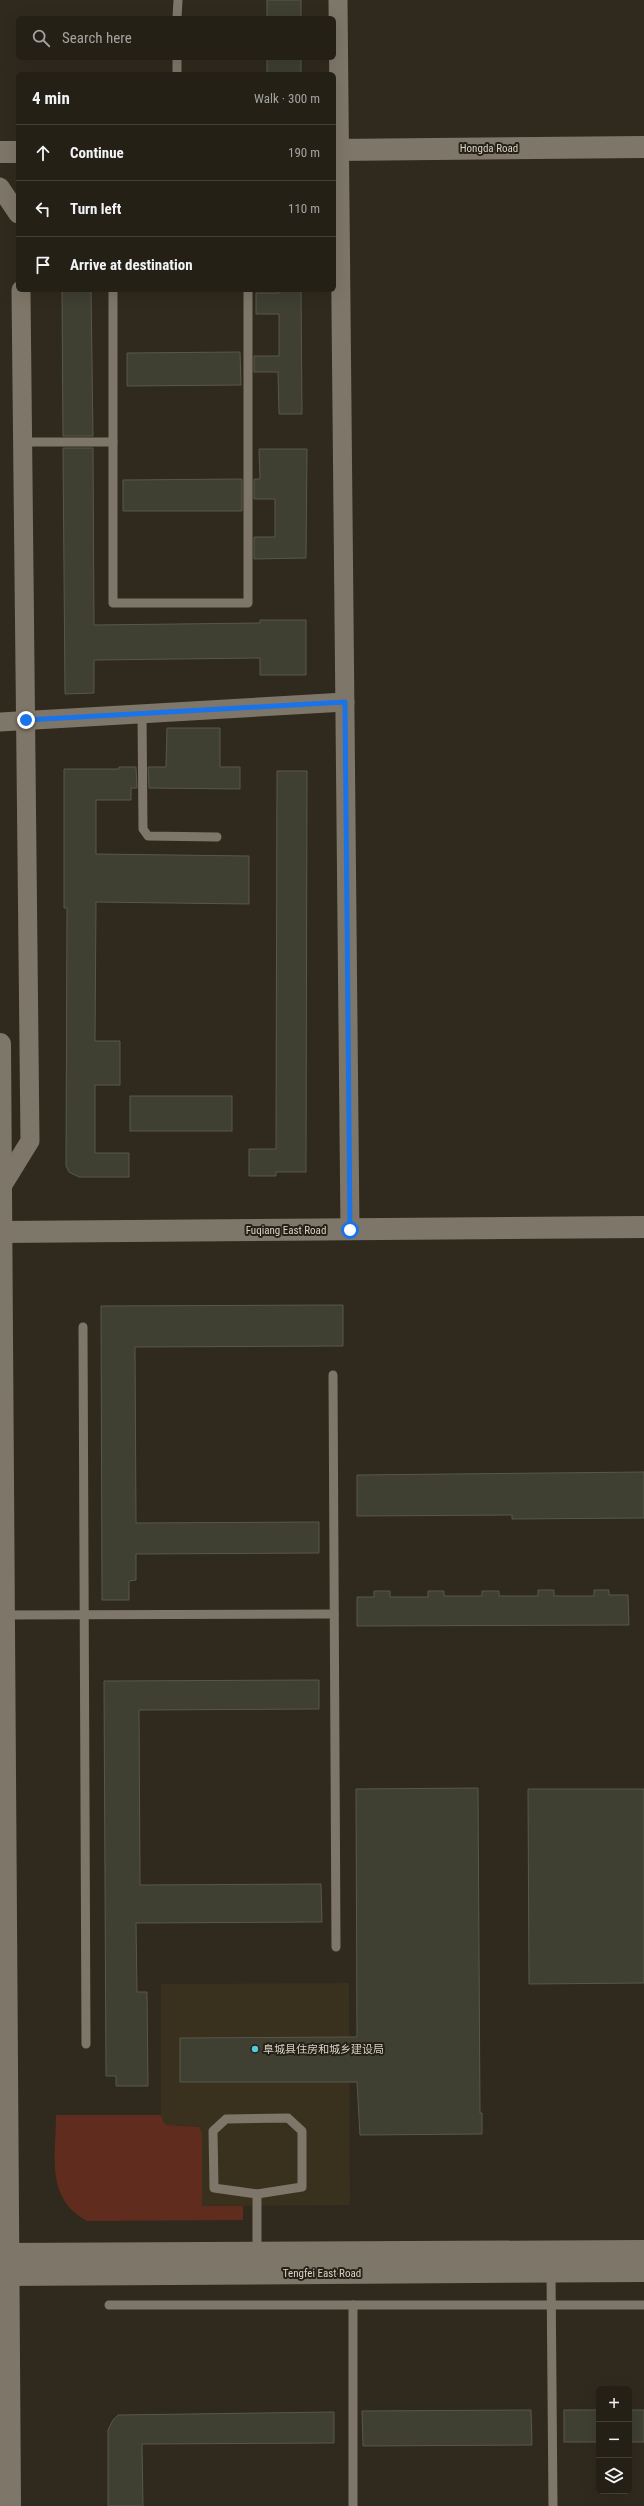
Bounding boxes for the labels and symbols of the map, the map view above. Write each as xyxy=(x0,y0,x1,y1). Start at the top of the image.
street label: Hongda Road xyxy=(460,142,518,155)
route end xyxy=(17,711,35,729)
route start xyxy=(341,1221,359,1239)
street label: Fuqiang East Road xyxy=(246,1224,326,1237)
place label: 阜城县住房和城乡建设局 xyxy=(263,2043,384,2056)
marker: 阜城县住房和城乡建设局 xyxy=(250,2044,260,2054)
street label: Tengfei East Road xyxy=(283,2267,361,2280)

